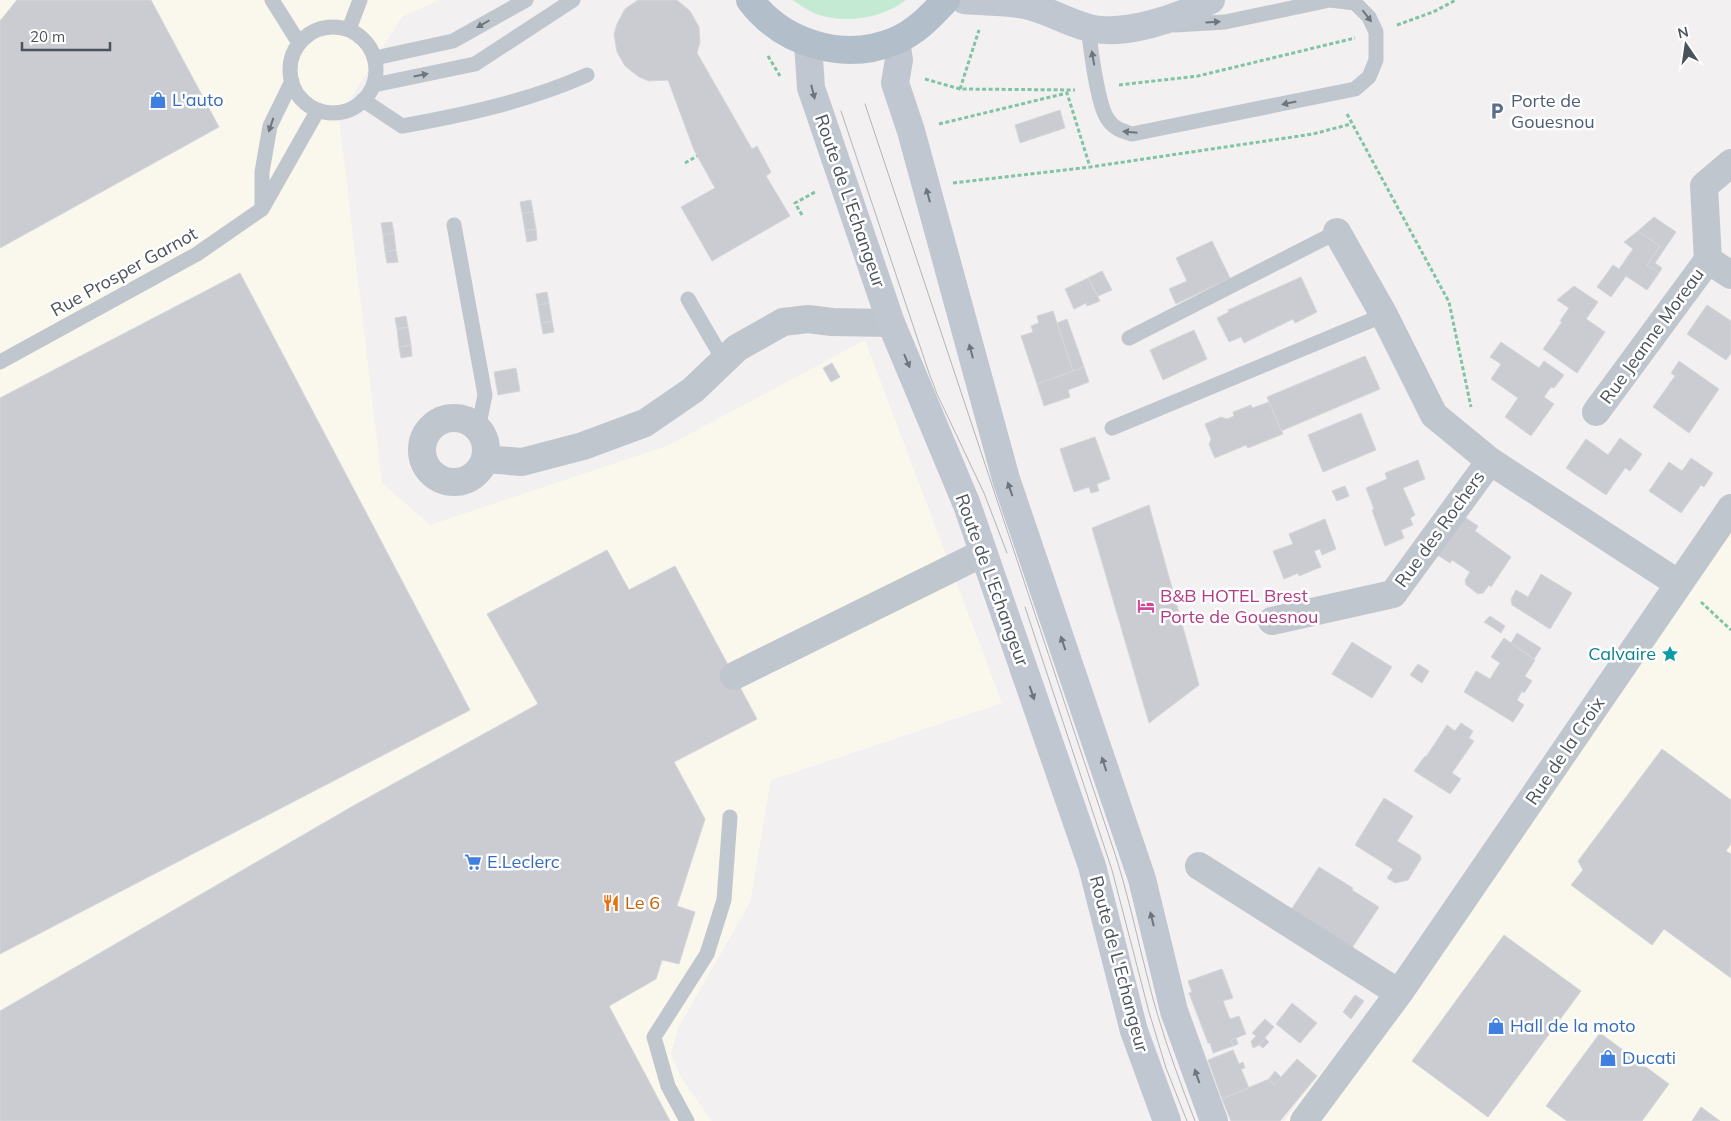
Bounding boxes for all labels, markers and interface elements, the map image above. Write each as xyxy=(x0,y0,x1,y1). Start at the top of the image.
one-way arrow xyxy=(1362,9,1372,23)
one-way arrow xyxy=(1205,18,1221,26)
scale bar xyxy=(22,20,110,52)
one-way arrow xyxy=(476,20,491,28)
north arrow xyxy=(1661,20,1711,70)
text: N xyxy=(1676,22,1690,42)
text: 20 m xyxy=(30,27,65,46)
one-way arrow xyxy=(1088,50,1096,66)
one-way arrow xyxy=(414,70,430,78)
one-way arrow xyxy=(809,84,817,99)
place label: L'auto xyxy=(172,88,223,111)
place label: Porte de Gouesnou xyxy=(1511,89,1595,133)
shop icon: L'auto xyxy=(148,90,168,110)
one-way arrow xyxy=(1282,99,1297,107)
parking icon: Porte de Gouesnou xyxy=(1487,101,1507,121)
street label: Route de L'Echangeur xyxy=(810,111,891,291)
one-way arrow xyxy=(267,118,275,133)
one-way arrow xyxy=(1122,128,1138,136)
one-way arrow xyxy=(923,187,931,202)
street label: Rue Prosper Garnot xyxy=(47,222,201,321)
street label: Rue Jeanne Moreau xyxy=(1595,263,1709,408)
one-way arrow xyxy=(967,344,975,359)
one-way arrow xyxy=(903,354,911,368)
street label: Rue des Rochers xyxy=(1390,466,1490,592)
one-way arrow xyxy=(1005,481,1013,496)
street label: Route de L'Echangeur xyxy=(951,491,1034,670)
place label: B&B HOTEL Brest Porte de Gouesnou xyxy=(1160,584,1318,628)
hotel icon: B&B HOTEL Brest Porte de Gouesnou xyxy=(1136,596,1156,616)
one-way arrow xyxy=(1058,635,1066,650)
place label: Calvaire xyxy=(1588,642,1656,665)
place icon: Calvaire xyxy=(1660,644,1680,664)
one-way arrow xyxy=(1029,685,1036,700)
street label: Rue de la Croix xyxy=(1520,692,1609,809)
one-way arrow xyxy=(1100,757,1107,772)
place label: E.Leclerc xyxy=(487,850,560,873)
supermarket icon: E.Leclerc xyxy=(463,852,483,872)
street label: Route de L'Echangeur xyxy=(1085,873,1154,1055)
place label: Le 6 xyxy=(625,891,660,914)
restaurant icon: Le 6 xyxy=(601,893,621,913)
one-way arrow xyxy=(1148,912,1156,927)
place label: Hall de la moto xyxy=(1510,1014,1635,1037)
shop icon: Hall de la moto xyxy=(1486,1016,1506,1036)
place label: Ducati xyxy=(1622,1046,1676,1069)
shop icon: Ducati xyxy=(1598,1048,1618,1068)
one-way arrow xyxy=(1193,1068,1200,1083)

